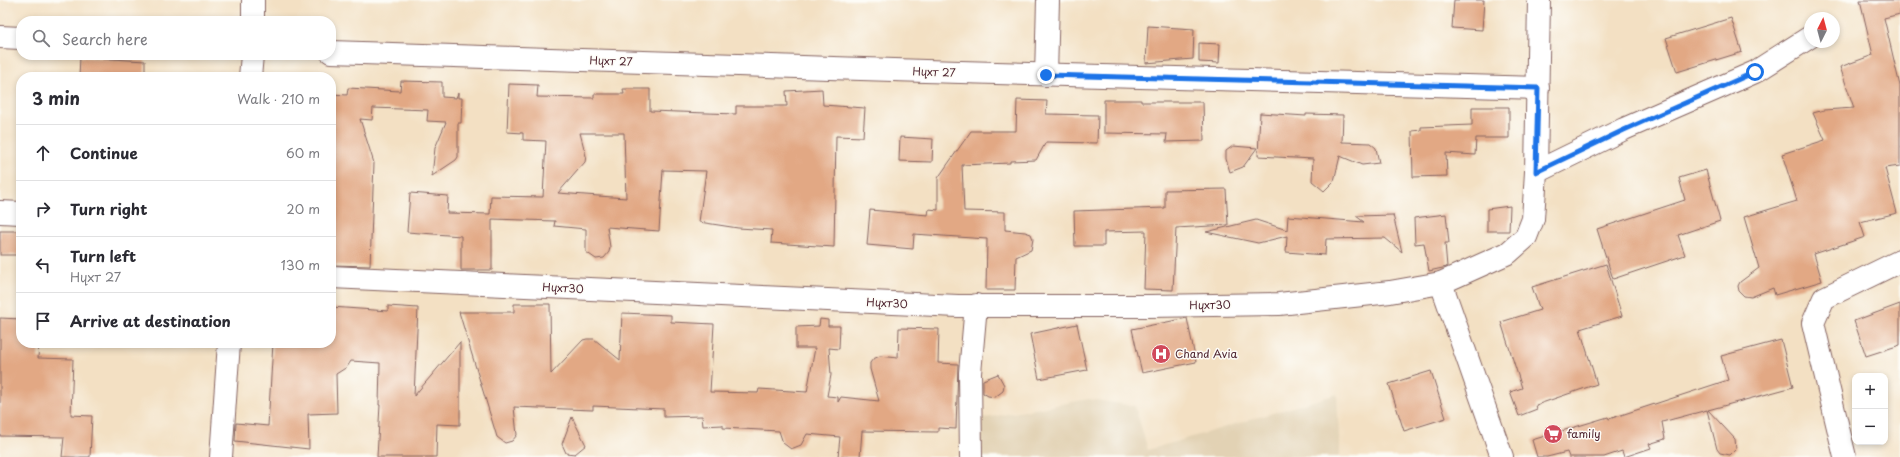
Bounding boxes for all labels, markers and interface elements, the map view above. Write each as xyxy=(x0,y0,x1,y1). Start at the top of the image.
north arrow xyxy=(1804,12,1840,48)
search box xyxy=(16,16,336,60)
icon: search xyxy=(30,27,52,49)
text: Search here xyxy=(62,27,148,50)
street label: Нүхт 27 xyxy=(589,51,633,70)
street label: Нүхт 27 xyxy=(912,62,956,81)
route start xyxy=(1746,63,1764,81)
route end xyxy=(1037,66,1055,84)
text: 3 min xyxy=(32,85,80,111)
text: Walk · 210 m xyxy=(237,89,320,108)
text: Continue xyxy=(70,141,138,164)
icon: ahead xyxy=(32,142,54,164)
text: 60 m xyxy=(286,143,320,162)
text: Turn right xyxy=(70,197,147,220)
icon: right xyxy=(32,198,54,220)
text: 20 m xyxy=(286,199,320,218)
text: Turn left xyxy=(70,244,136,267)
icon: left xyxy=(32,254,54,276)
text: 130 m xyxy=(281,255,320,274)
text: Нүхт 27 xyxy=(70,267,121,286)
street label: Нүхт30 xyxy=(542,278,584,297)
street label: Нүхт30 xyxy=(866,293,908,312)
street label: Нүхт30 xyxy=(1189,296,1231,313)
text: Arrive at destination xyxy=(70,309,231,332)
icon: arrive xyxy=(32,310,54,332)
hospital icon: Chand Avia xyxy=(1150,343,1172,365)
place label: Chand Avia xyxy=(1175,345,1237,362)
map controls xyxy=(1852,373,1888,445)
button: + xyxy=(1852,373,1888,409)
button: − xyxy=(1852,409,1888,445)
supermarket icon: family xyxy=(1542,423,1564,445)
place label: family xyxy=(1567,425,1600,442)

